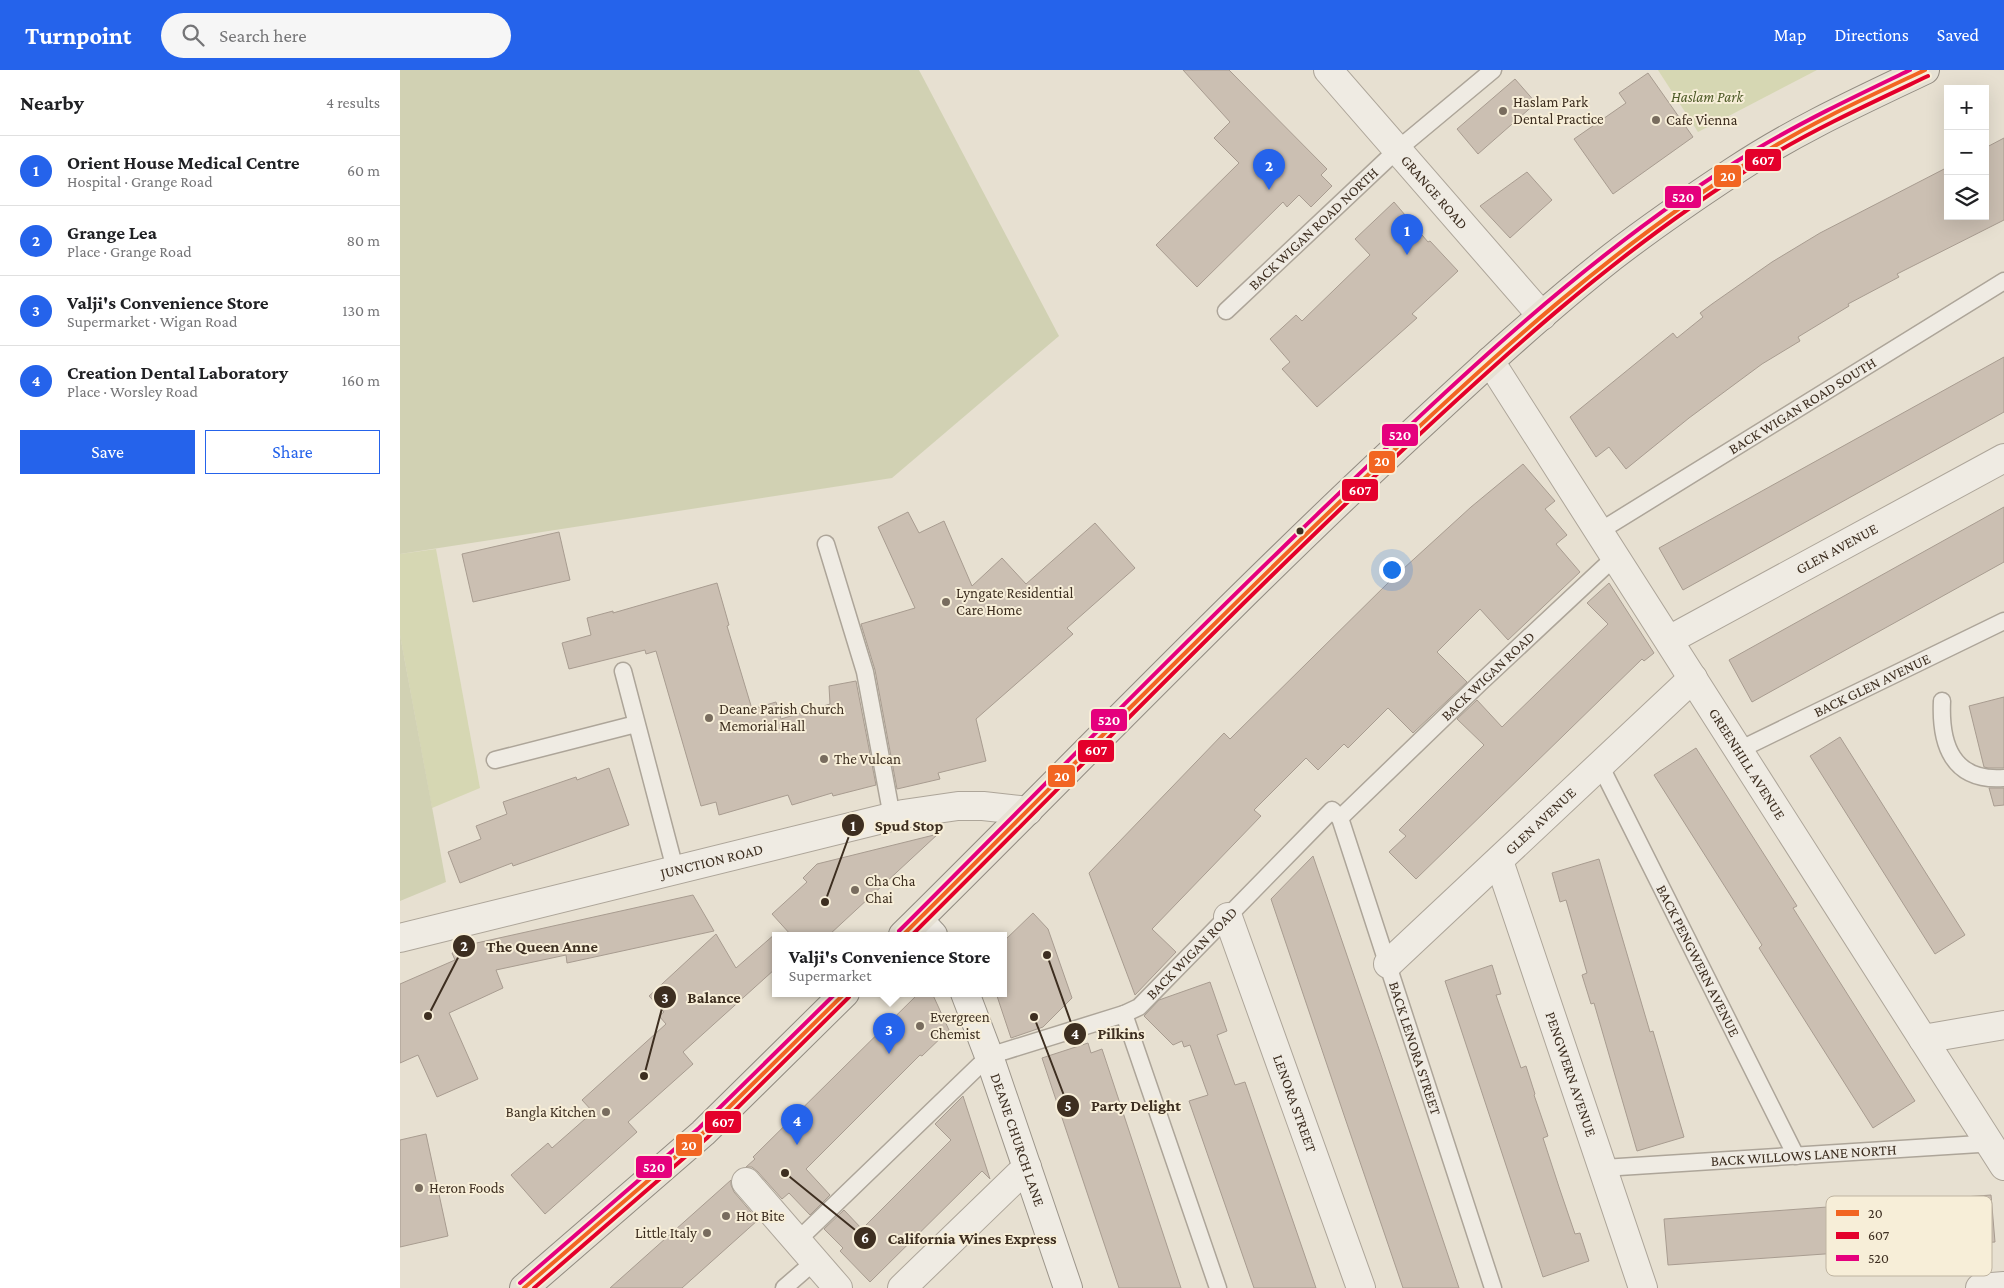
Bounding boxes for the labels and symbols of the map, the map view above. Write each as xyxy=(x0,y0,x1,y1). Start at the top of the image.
park label: Haslam Park xyxy=(1671,89,1744,105)
place label: Haslam Park Dental Practice xyxy=(1513,94,1604,127)
marker: Haslam Park Dental Practice xyxy=(1497,105,1509,117)
place label: Cafe Vienna xyxy=(1666,112,1737,128)
marker: Cafe Vienna xyxy=(1650,114,1662,126)
line badge: 607 xyxy=(1744,148,1782,172)
pin: 2 xyxy=(1253,149,1285,190)
street label: GRANGE ROAD xyxy=(1398,152,1471,233)
text: 607 xyxy=(1752,152,1775,168)
street label: BACK WIGAN ROAD NORTH xyxy=(1245,164,1381,293)
line badge: 20 xyxy=(1713,164,1742,188)
text: 20 xyxy=(1720,168,1736,184)
line badge: 520 xyxy=(1664,185,1702,209)
text: 520 xyxy=(1672,189,1694,205)
pin: 1 xyxy=(1391,214,1423,255)
street label: BACK WIGAN ROAD SOUTH xyxy=(1726,354,1879,457)
line badge: 520 xyxy=(1381,423,1419,447)
text: 520 xyxy=(1389,427,1411,443)
line badge: 20 xyxy=(1368,450,1396,474)
text: 20 xyxy=(1374,453,1390,469)
line badge: 607 xyxy=(1341,478,1379,502)
text: 607 xyxy=(1349,482,1372,498)
street label: GLEN AVENUE xyxy=(1793,520,1880,577)
unlabelled marker xyxy=(1295,526,1305,536)
your location xyxy=(1379,557,1405,583)
place label: Lyngate Residential Care Home xyxy=(956,585,1073,618)
marker: Lyngate Residential Care Home xyxy=(940,596,952,608)
street label: BACK WIGAN ROAD xyxy=(1438,628,1538,724)
street label: BACK GLEN AVENUE xyxy=(1811,650,1933,720)
place label: Deane Parish Church Memorial Hall xyxy=(719,701,844,734)
street label: GREENHILL AVENUE xyxy=(1706,705,1789,823)
line badge: 520 xyxy=(1090,708,1128,732)
marker: Deane Parish Church Memorial Hall xyxy=(703,712,715,724)
text: 520 xyxy=(1098,712,1120,728)
line badge: 607 xyxy=(1077,739,1115,763)
text: 607 xyxy=(1085,742,1108,758)
place label: The Vulcan xyxy=(834,751,901,767)
marker: The Vulcan xyxy=(818,753,830,765)
line badge: 20 xyxy=(1047,764,1076,788)
text: 20 xyxy=(1054,768,1070,784)
street label: GLEN AVENUE xyxy=(1502,784,1579,858)
callout: Spud Stop xyxy=(840,810,954,841)
text: Spud Stop xyxy=(875,817,943,834)
text: 1 xyxy=(850,818,856,834)
street label: JUNCTION ROAD xyxy=(657,841,765,883)
place label: Cha Cha Chai xyxy=(865,873,916,906)
street label: BACK PENGWERN AVENUE xyxy=(1653,882,1743,1039)
marker: Cha Cha Chai xyxy=(849,884,861,896)
street label: BACK WIGAN ROAD xyxy=(1143,904,1240,1003)
callout: The Queen Anne xyxy=(451,930,608,961)
text: 2 xyxy=(460,938,468,954)
text: The Queen Anne xyxy=(486,938,598,955)
street label: BACK LENORA STREET xyxy=(1386,980,1444,1117)
callout: Balance xyxy=(653,982,751,1013)
text: Balance xyxy=(687,989,741,1006)
text: 3 xyxy=(661,990,669,1006)
place label: Evergreen Chemist xyxy=(930,1009,990,1042)
street label: PENGWERN AVENUE xyxy=(1542,1010,1599,1139)
pin: 3 xyxy=(873,1013,905,1054)
callout: Pilkins xyxy=(1062,1018,1154,1049)
marker: Evergreen Chemist xyxy=(914,1020,926,1032)
text: Pilkins xyxy=(1097,1025,1145,1042)
text: 4 xyxy=(1071,1026,1079,1042)
street label: LENORA STREET xyxy=(1270,1052,1320,1154)
street label: DEANE CHURCH LANE xyxy=(987,1071,1048,1209)
callout: Party Delight xyxy=(1056,1090,1191,1121)
text: Party Delight xyxy=(1091,1097,1181,1114)
text: 5 xyxy=(1064,1098,1072,1114)
place label: Bangla Kitchen xyxy=(506,1104,596,1121)
pin: 4 xyxy=(781,1104,813,1145)
marker: Bangla Kitchen xyxy=(600,1106,612,1118)
line badge: 607 xyxy=(704,1110,742,1134)
text: 607 xyxy=(712,1114,735,1130)
line badge: 20 xyxy=(675,1133,703,1157)
text: 20 xyxy=(681,1137,697,1153)
street label: BACK WILLOWS LANE NORTH xyxy=(1710,1141,1897,1169)
line badge: 520 xyxy=(635,1155,673,1179)
text: 520 xyxy=(643,1159,665,1175)
place label: Heron Foods xyxy=(429,1180,505,1196)
marker: Heron Foods xyxy=(413,1182,425,1194)
legend xyxy=(1826,1196,1992,1276)
text: 20 xyxy=(1868,1205,1883,1221)
place label: Hot Bite xyxy=(736,1208,785,1224)
marker: Hot Bite xyxy=(720,1210,732,1222)
callout: California Wines Express xyxy=(852,1223,1066,1254)
place label: Little Italy xyxy=(635,1225,697,1242)
marker: Little Italy xyxy=(701,1227,713,1239)
text: 607 xyxy=(1868,1227,1890,1243)
text: 6 xyxy=(861,1230,869,1246)
text: California Wines Express xyxy=(887,1230,1057,1247)
text: 520 xyxy=(1868,1250,1889,1266)

